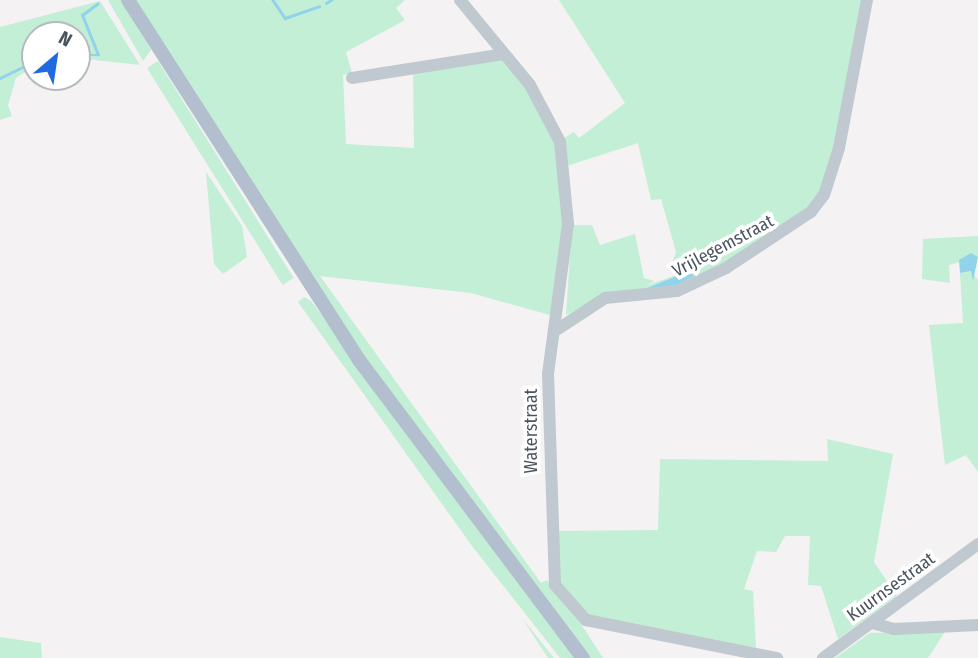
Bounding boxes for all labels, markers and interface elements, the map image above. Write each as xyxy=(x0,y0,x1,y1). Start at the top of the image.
north arrow xyxy=(21,21,91,91)
text: N xyxy=(55,26,76,52)
street label: Vrijlegemstraat xyxy=(669,210,777,282)
street label: Waterstraat xyxy=(520,388,542,474)
street label: Kuurnsestraat xyxy=(843,548,939,626)

